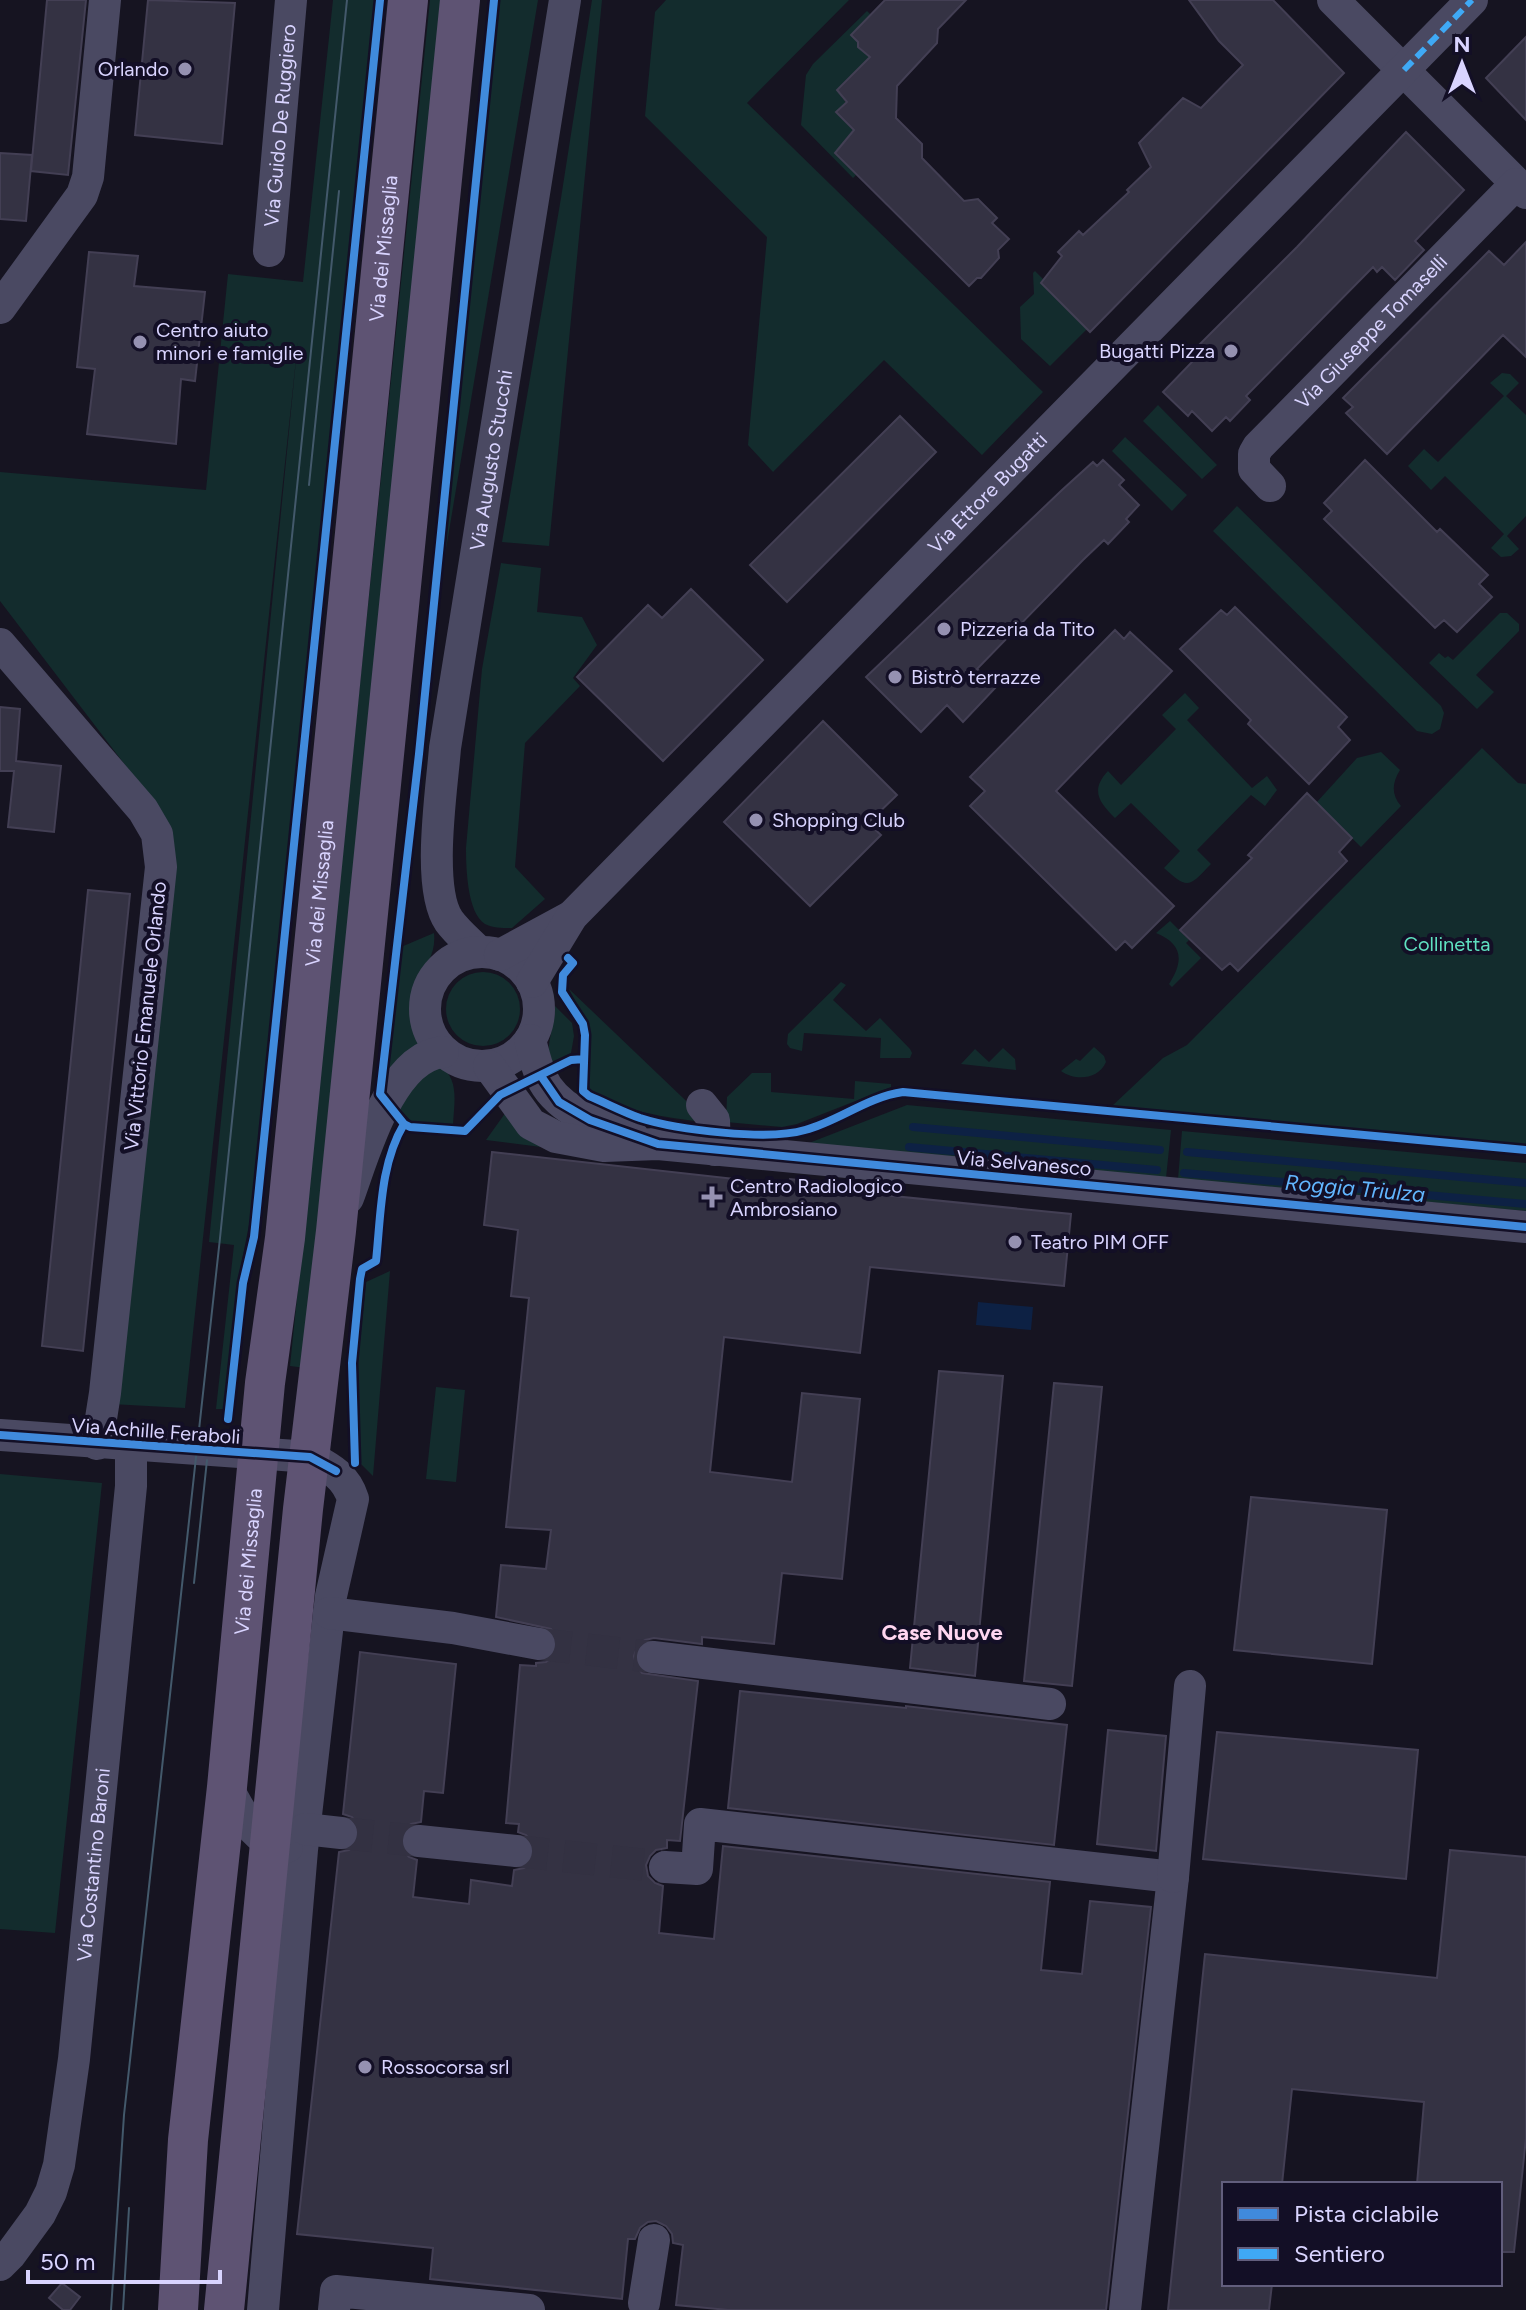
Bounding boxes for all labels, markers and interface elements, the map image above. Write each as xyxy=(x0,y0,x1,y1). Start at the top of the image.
street label: Via Guido De Ruggiero xyxy=(259,23,301,228)
north arrow xyxy=(1422,24,1502,104)
text: N xyxy=(1453,31,1471,58)
place label: Orlando xyxy=(98,57,169,81)
marker: Orlando xyxy=(176,60,194,78)
street label: Via dei Missaglia xyxy=(364,174,403,323)
street label: Via Giuseppe Tomaselli xyxy=(1290,249,1452,414)
place label: Centro aiuto minori e famiglie xyxy=(156,318,304,365)
marker: Centro aiuto minori e famiglie xyxy=(131,333,149,351)
place label: Bugatti Pizza xyxy=(1099,339,1215,363)
marker: Bugatti Pizza xyxy=(1222,342,1240,360)
street label: Via Augusto Stucchi xyxy=(465,368,518,553)
street label: Via Ettore Bugatti xyxy=(923,428,1052,559)
place label: Pizzeria da Tito xyxy=(960,617,1095,641)
marker: Pizzeria da Tito xyxy=(935,620,953,638)
place label: Bistrò terrazze xyxy=(911,665,1041,689)
marker: Bistrò terrazze xyxy=(886,668,904,686)
place label: Shopping Club xyxy=(772,808,905,832)
marker: Shopping Club xyxy=(747,811,765,829)
street label: Via dei Missaglia xyxy=(300,819,338,968)
street label: Via Vittorio Emanuele Orlando xyxy=(119,880,171,1152)
park label: Collinetta xyxy=(1404,932,1490,956)
street label: Via Selvanesco xyxy=(955,1145,1093,1181)
water label: Roggia Triulza xyxy=(1284,1169,1426,1208)
place label: Centro Radiologico Ambrosiano xyxy=(730,1174,903,1221)
marker: Centro Radiologico Ambrosiano xyxy=(701,1186,723,1208)
place label: Teatro PIM OFF xyxy=(1031,1230,1169,1254)
marker: Teatro PIM OFF xyxy=(1006,1233,1024,1251)
street label: Via Achille Feraboli xyxy=(71,1413,241,1449)
street label: Via dei Missaglia xyxy=(229,1487,267,1636)
district label: Case Nuove xyxy=(881,1619,1003,1646)
street label: Via Costantino Baroni xyxy=(72,1767,115,1963)
place label: Rossocorsa srl xyxy=(381,2055,509,2079)
marker: Rossocorsa srl xyxy=(356,2058,374,2076)
legend xyxy=(1222,2182,1502,2286)
text: Pista ciclabile xyxy=(1294,2199,1439,2228)
scale bar xyxy=(28,2234,220,2284)
text: Sentiero xyxy=(1294,2239,1385,2268)
text: 50 m xyxy=(40,2247,96,2276)

